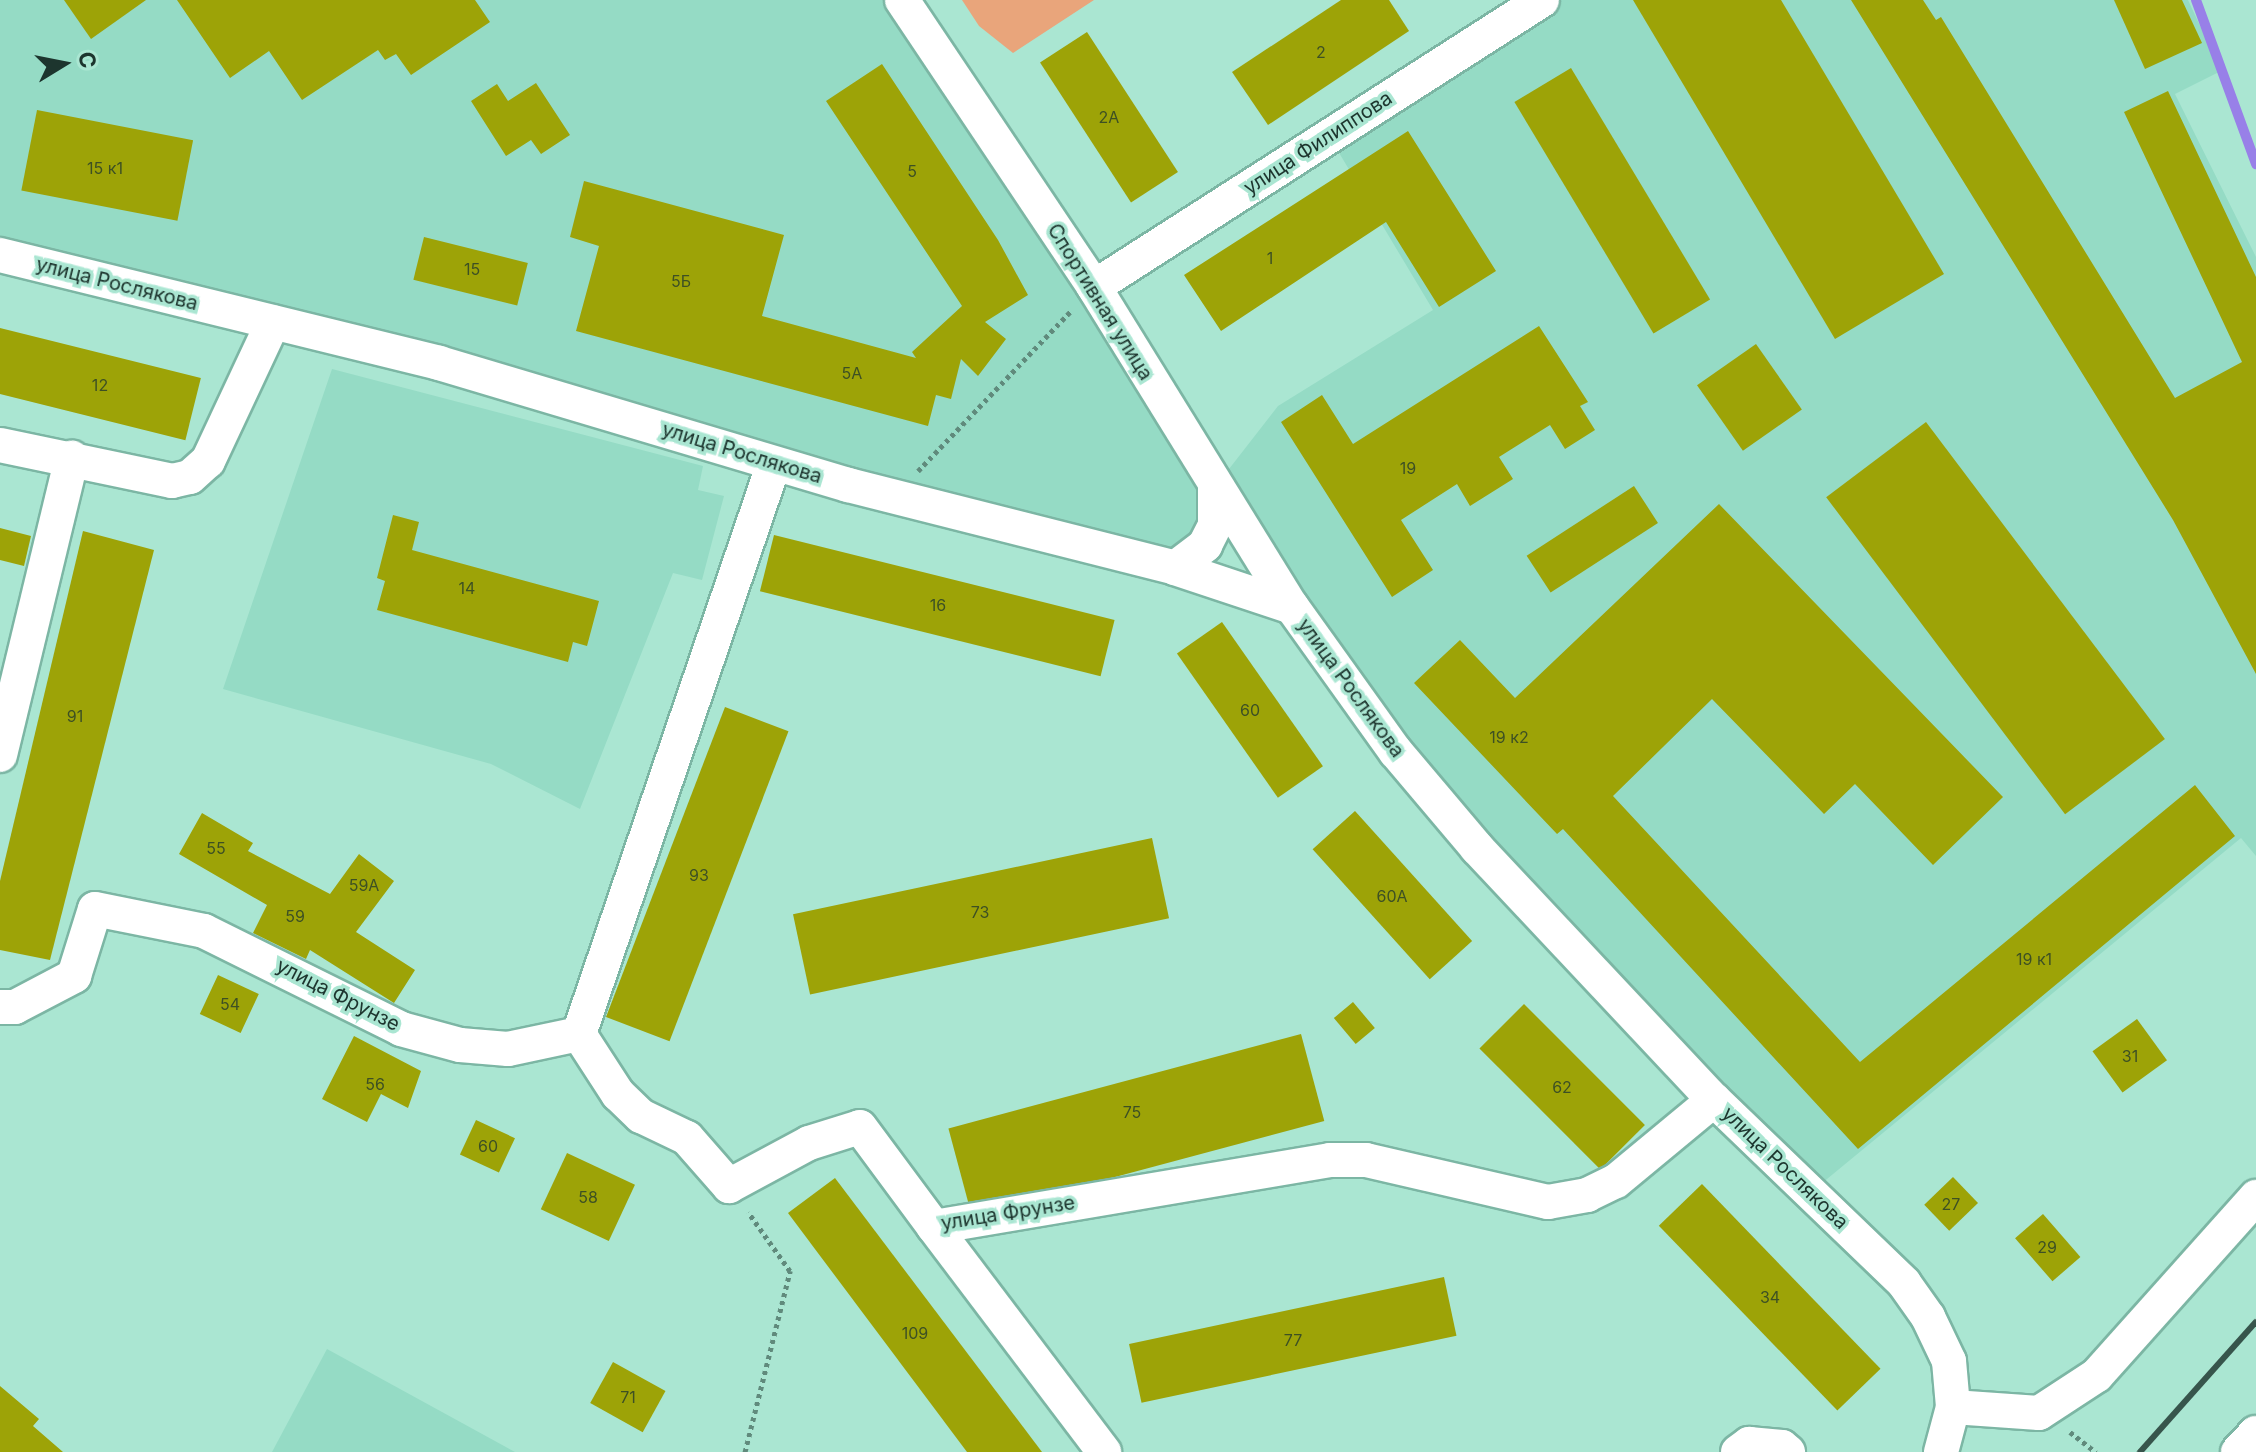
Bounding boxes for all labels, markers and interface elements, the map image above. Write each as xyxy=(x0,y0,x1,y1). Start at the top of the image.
north arrow xyxy=(24,24,104,104)
house number: 2 xyxy=(1316,42,1326,62)
text: С xyxy=(73,50,102,70)
street label: улица Филиппова xyxy=(1239,86,1397,200)
house number: 2А xyxy=(1099,107,1119,127)
house number: 15 к1 xyxy=(87,158,123,178)
house number: 5 xyxy=(907,161,917,181)
street label: Спортивная улица xyxy=(1042,219,1158,385)
house number: 1 xyxy=(1267,248,1273,268)
street label: улица Рослякова xyxy=(34,252,200,316)
house number: 15 xyxy=(464,259,480,279)
house number: 5Б xyxy=(671,271,691,291)
house number: 5А xyxy=(842,363,862,383)
house number: 12 xyxy=(92,375,108,395)
street label: улица Рослякова xyxy=(659,417,825,489)
house number: 19 xyxy=(1400,458,1416,478)
house number: 14 xyxy=(459,578,475,598)
house number: 16 xyxy=(930,595,946,615)
street label: улица Рослякова xyxy=(1292,614,1410,762)
house number: 60 xyxy=(1240,700,1260,720)
house number: 91 xyxy=(67,706,83,726)
house number: 19 к2 xyxy=(1489,727,1529,747)
house number: 55 xyxy=(206,838,226,858)
house number: 93 xyxy=(689,865,709,885)
house number: 59А xyxy=(349,875,379,895)
house number: 60А xyxy=(1376,886,1408,906)
house number: 73 xyxy=(971,902,989,922)
house number: 59 xyxy=(285,906,305,926)
house number: 19 к1 xyxy=(2016,949,2052,969)
street label: улица Фрунзе xyxy=(272,954,404,1036)
house number: 54 xyxy=(220,994,240,1014)
house number: 31 xyxy=(2122,1046,2138,1066)
house number: 56 xyxy=(365,1074,385,1094)
house number: 62 xyxy=(1552,1077,1572,1097)
house number: 75 xyxy=(1123,1102,1141,1122)
street label: улица Рослякова xyxy=(1717,1102,1853,1234)
house number: 60 xyxy=(478,1136,498,1156)
house number: 58 xyxy=(578,1187,598,1207)
street label: улица Фрунзе xyxy=(939,1191,1077,1235)
house number: 27 xyxy=(1942,1194,1960,1214)
house number: 29 xyxy=(2037,1237,2057,1257)
house number: 34 xyxy=(1760,1287,1780,1307)
house number: 109 xyxy=(902,1323,928,1343)
house number: 77 xyxy=(1284,1330,1302,1350)
house number: 71 xyxy=(620,1387,636,1407)

